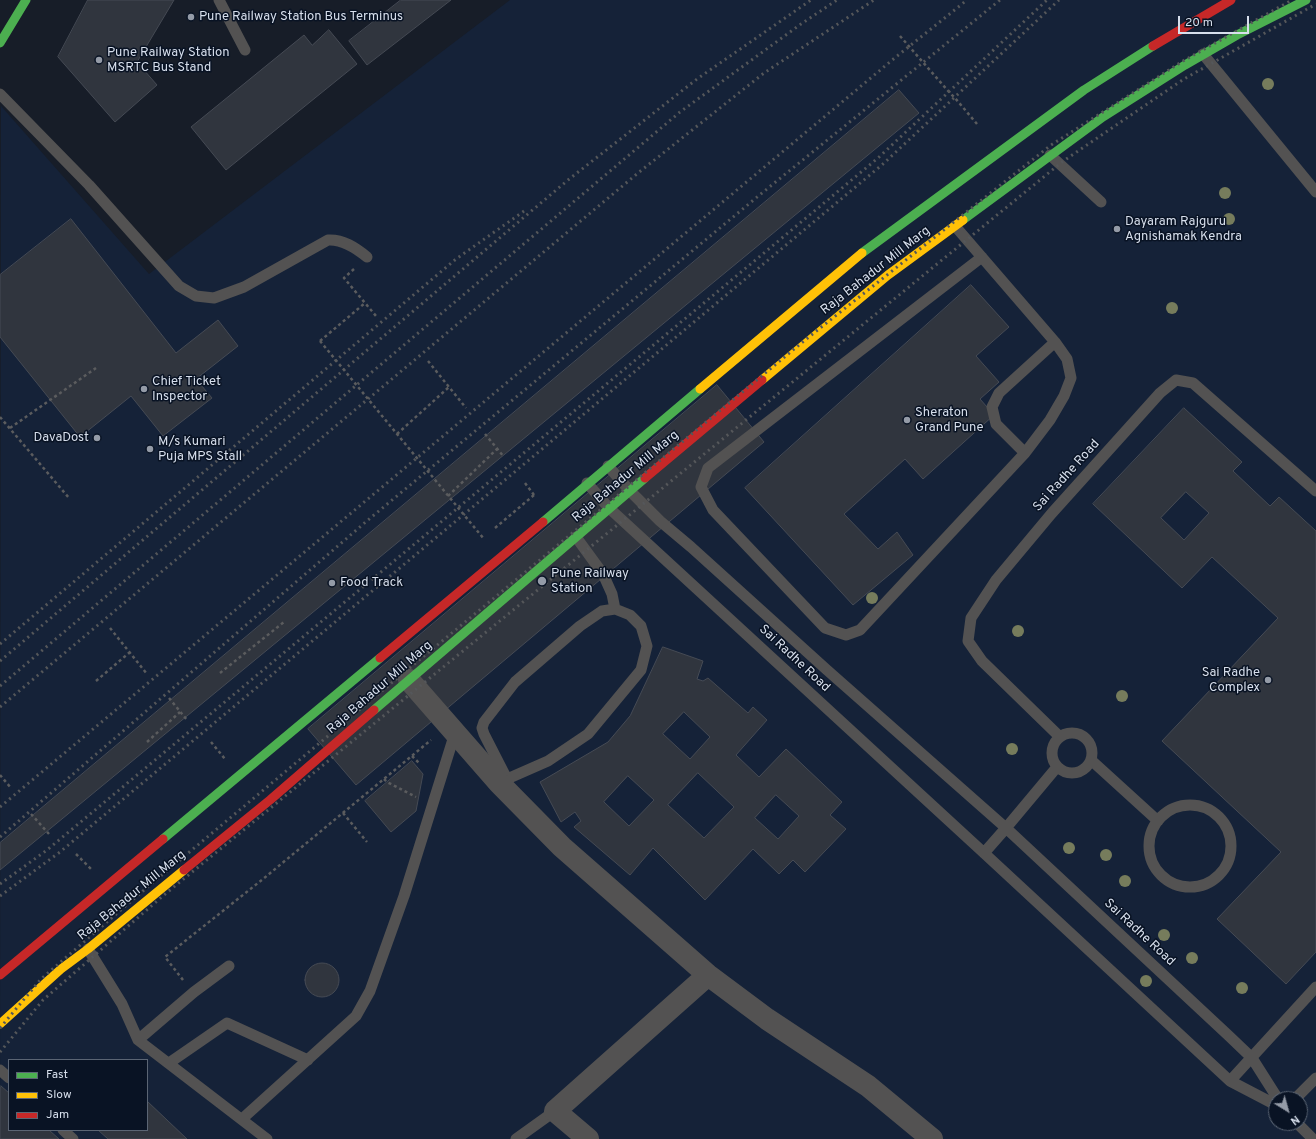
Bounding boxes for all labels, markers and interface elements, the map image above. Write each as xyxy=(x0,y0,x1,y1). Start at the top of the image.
scale bar xyxy=(1180,8,1251,34)
place label: Pune Railway Station Bus Terminus xyxy=(199,9,403,25)
marker: Pune Railway Station Bus Terminus xyxy=(186,12,196,22)
text: 20 m xyxy=(1185,15,1213,31)
place label: Pune Railway Station MSRTC Bus Stand xyxy=(107,45,229,76)
marker: Pune Railway Station MSRTC Bus Stand xyxy=(94,55,104,65)
place label: Dayaram Rajguru Agnishamak Kendra xyxy=(1125,214,1242,245)
street label: Raja Bahadur Mill Marg xyxy=(818,223,934,319)
marker: Dayaram Rajguru Agnishamak Kendra xyxy=(1112,224,1122,234)
place label: Chief Ticket Inspector xyxy=(152,374,221,405)
marker: Chief Ticket Inspector xyxy=(139,384,149,394)
place label: Sheraton Grand Pune xyxy=(915,405,984,436)
marker: Sheraton Grand Pune xyxy=(902,415,912,425)
street label: Raja Bahadur Mill Marg xyxy=(570,428,682,526)
place label: DavaDost xyxy=(34,430,89,446)
marker: DavaDost xyxy=(92,433,102,443)
place label: M/s Kumari Puja MPS Stall xyxy=(158,434,242,465)
street label: Sai Radhe Road xyxy=(1031,437,1103,515)
marker: M/s Kumari Puja MPS Stall xyxy=(145,444,155,454)
place label: Pune Railway Station xyxy=(551,566,629,597)
place label: Food Track xyxy=(340,575,403,591)
marker: Pune Railway Station xyxy=(536,575,548,587)
marker: Food Track xyxy=(327,578,337,588)
street label: Sai Radhe Road xyxy=(755,622,833,696)
street label: Raja Bahadur Mill Marg xyxy=(324,638,436,738)
place label: Sai Radhe Complex xyxy=(1202,665,1260,696)
marker: Sai Radhe Complex xyxy=(1263,675,1273,685)
street label: Raja Bahadur Mill Marg xyxy=(75,848,189,944)
street label: Sai Radhe Road xyxy=(1100,896,1178,970)
legend xyxy=(8,1059,148,1131)
text: Fast xyxy=(46,1067,68,1083)
text: Slow xyxy=(46,1087,72,1103)
north arrow xyxy=(1268,1091,1308,1131)
text: Jam xyxy=(46,1107,69,1123)
text: N xyxy=(1287,1112,1302,1128)

